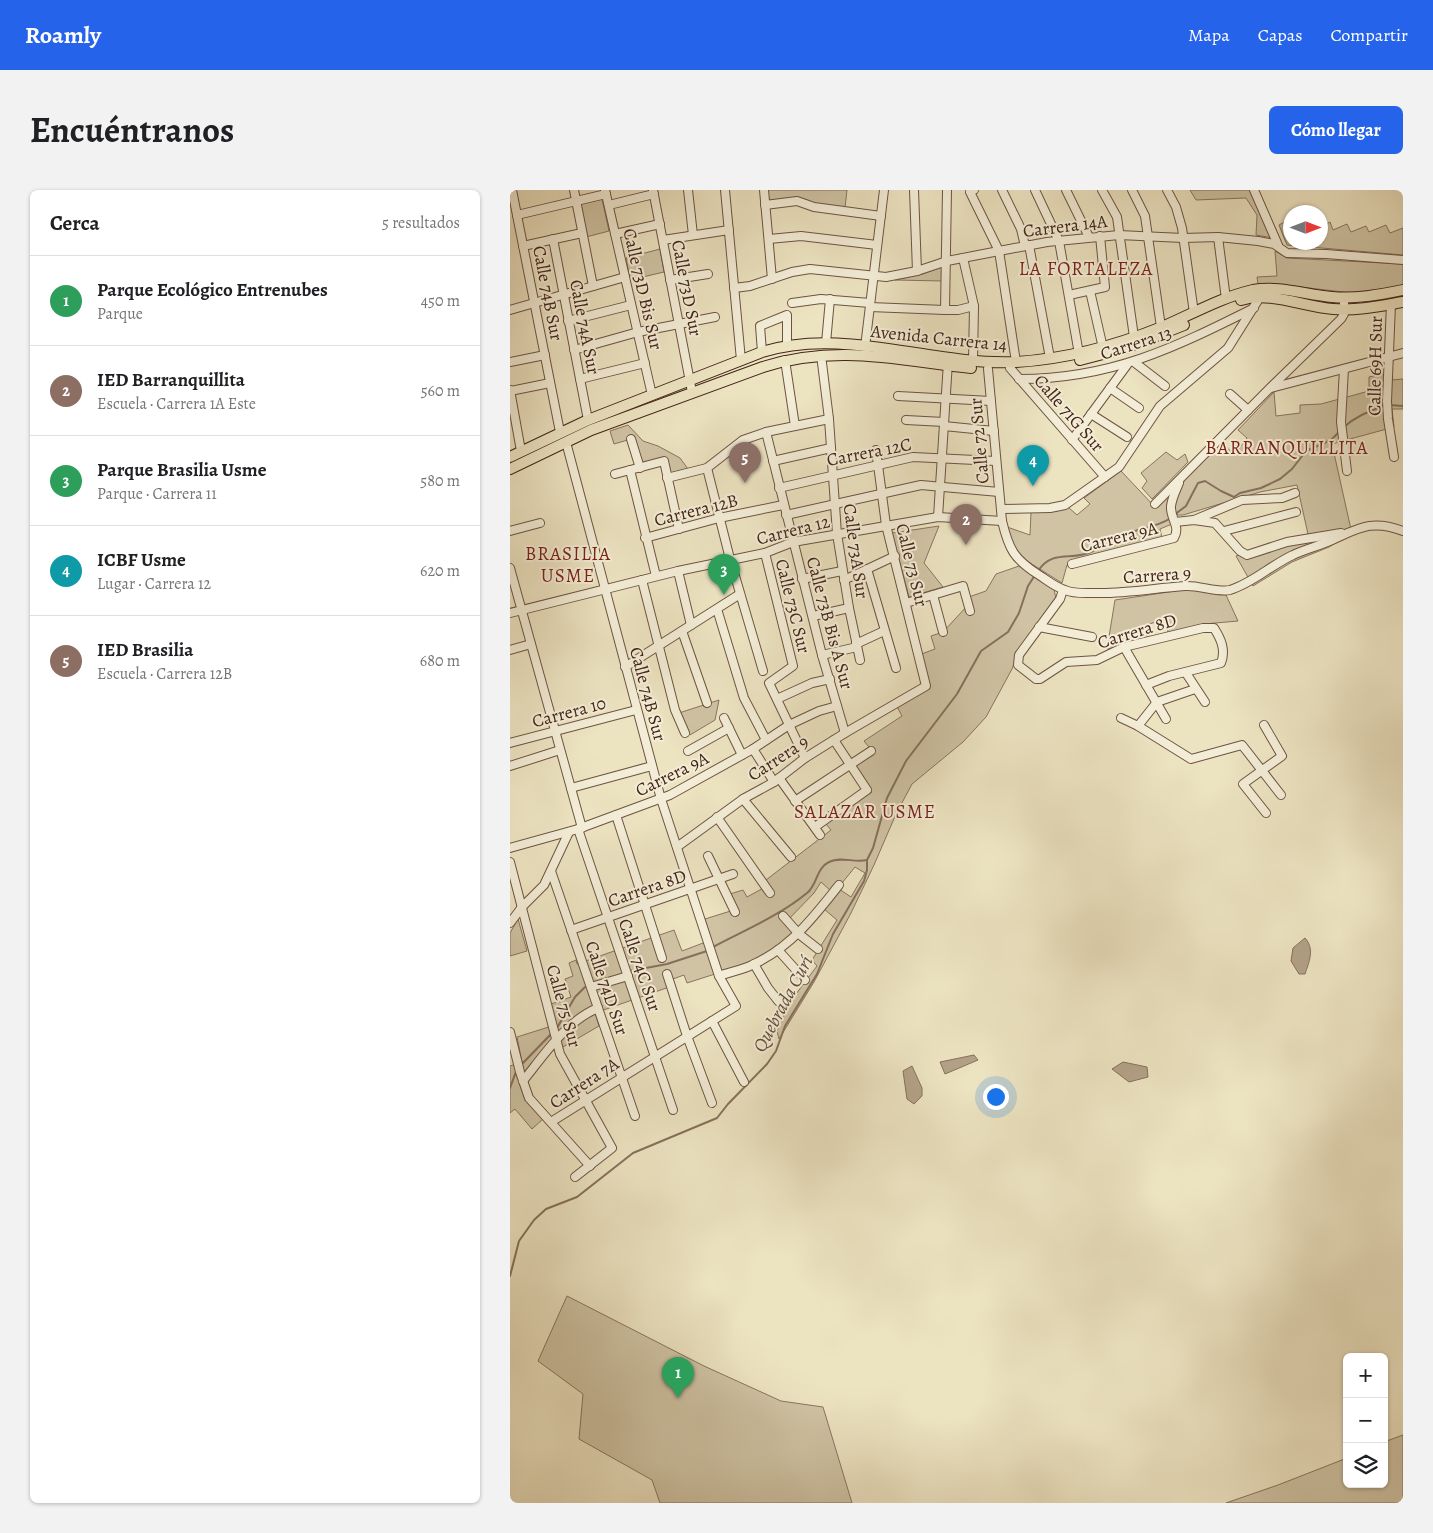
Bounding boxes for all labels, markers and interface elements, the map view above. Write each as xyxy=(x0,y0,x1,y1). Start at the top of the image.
text: Roamly xyxy=(25,19,101,51)
text: Mapa xyxy=(1188,23,1230,47)
text: Capas xyxy=(1258,23,1302,47)
text: Compartir xyxy=(1330,23,1408,47)
text: Encuéntranos xyxy=(30,106,234,154)
button: Cómo llegar xyxy=(1269,106,1403,154)
north arrow xyxy=(1283,205,1328,250)
text: Cerca xyxy=(50,209,100,237)
street label: Carrera 14A xyxy=(1021,209,1109,243)
text: 5 resultados xyxy=(382,212,460,234)
street label: Calle 73D Bis Sur xyxy=(617,226,669,352)
street label: Calle 73D Sur xyxy=(666,238,708,338)
street label: Calle 74B Sur xyxy=(527,243,569,343)
district label: LA FORTALEZA xyxy=(1019,256,1153,282)
text: Parque Ecológico Entrenubes xyxy=(97,277,328,303)
street label: Calle 74A Sur xyxy=(564,278,606,377)
text: 1 xyxy=(63,290,69,312)
text: 450 m xyxy=(421,290,460,312)
text: Parque xyxy=(97,303,143,325)
street label: Calle 69H Sur xyxy=(1362,316,1388,416)
street label: Avenida Carrera 14 xyxy=(869,319,1008,357)
street label: Carrera 13 xyxy=(1097,320,1175,366)
text: IED Barranquillita xyxy=(97,367,245,393)
street label: Calle 71G Sur xyxy=(1029,369,1109,457)
text: 2 xyxy=(62,380,70,402)
text: 560 m xyxy=(421,380,460,402)
text: Escuela · Carrera 1A Este xyxy=(97,393,256,415)
street label: Calle 72 Sur xyxy=(963,397,995,485)
street label: Carrera 12C xyxy=(825,432,913,472)
district label: BARRANQUILLITA xyxy=(1205,435,1369,461)
pin: 5 xyxy=(729,442,761,483)
pin: 4 xyxy=(1017,445,1049,486)
text: Parque Brasilia Usme xyxy=(97,457,267,483)
text: 3 xyxy=(63,470,69,492)
text: 580 m xyxy=(420,470,460,492)
text: Parque · Carrera 11 xyxy=(97,483,217,505)
street label: Carrera 12B xyxy=(652,488,740,532)
street label: Calle 73A Sur xyxy=(837,502,875,600)
pin: 2 xyxy=(950,504,982,545)
street label: Carrera 12 xyxy=(754,509,833,551)
street label: Carrera 9A xyxy=(1078,516,1161,558)
street label: Calle 73 Sur xyxy=(890,521,934,609)
district label: BRASILIA USME xyxy=(525,541,611,589)
text: ICBF Usme xyxy=(97,547,186,573)
pin: 3 xyxy=(708,554,740,595)
street label: Calle 73B Bis A Sur xyxy=(801,554,859,692)
street label: Calle 73C Sur xyxy=(770,556,816,656)
text: 4 xyxy=(62,560,70,582)
text: 620 m xyxy=(420,560,460,582)
street label: Carrera 9 xyxy=(1122,561,1192,589)
text: Lugar · Carrera 12 xyxy=(97,573,211,595)
street label: Carrera 8D xyxy=(1095,608,1179,654)
text: IED Brasilia xyxy=(97,637,193,663)
street label: Calle 74B Sur xyxy=(624,644,672,744)
text: 5 xyxy=(63,650,69,672)
text: 680 m xyxy=(420,650,460,672)
text: Escuela · Carrera 12B xyxy=(97,663,232,685)
street label: Carrera 10 xyxy=(529,691,609,733)
street label: Carrera 9 xyxy=(743,729,813,787)
street label: Carrera 9A xyxy=(631,746,713,802)
district label: SALAZAR USME xyxy=(794,799,936,825)
street label: Carrera 8D xyxy=(605,863,689,913)
street label: Calle 74C Sur xyxy=(613,915,667,1015)
street label: Calle 74D Sur xyxy=(580,938,634,1038)
water label: Quebrada Curí xyxy=(747,950,820,1057)
street label: Calle 75 Sur xyxy=(541,962,587,1050)
street label: Carrera 7A xyxy=(545,1051,624,1114)
your location xyxy=(983,1084,1009,1110)
map controls xyxy=(1343,1353,1388,1488)
button: + xyxy=(1343,1353,1388,1398)
pin: 1 xyxy=(662,1357,694,1398)
button: − xyxy=(1343,1398,1388,1443)
button: layers xyxy=(1343,1443,1388,1488)

